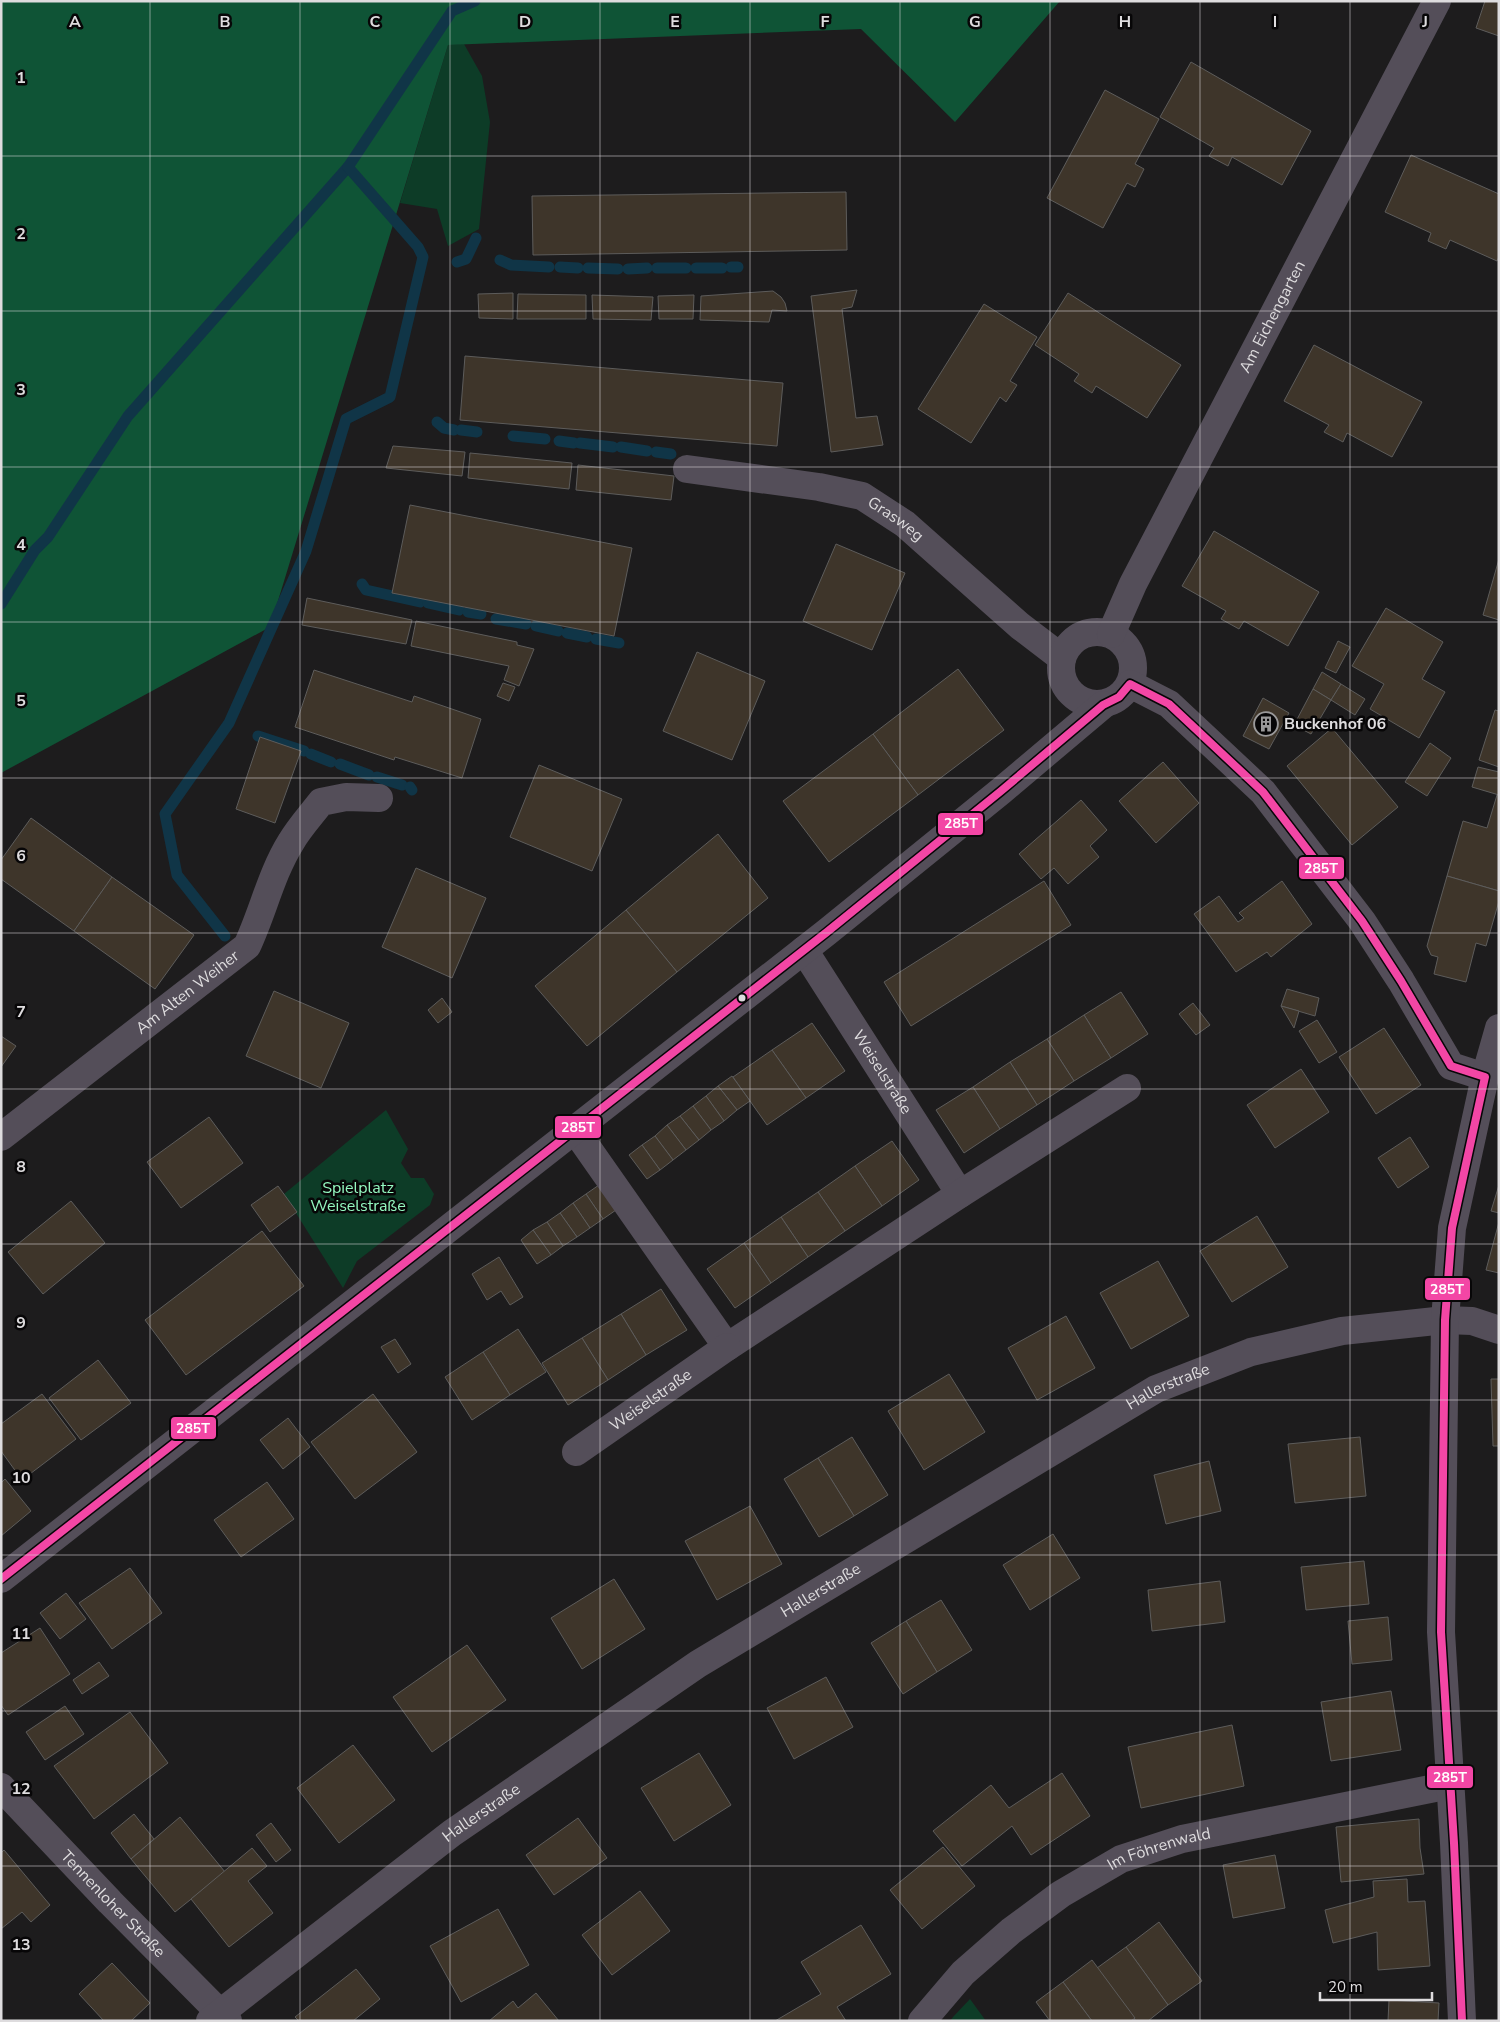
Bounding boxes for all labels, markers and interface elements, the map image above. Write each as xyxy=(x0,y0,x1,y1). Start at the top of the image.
text: A xyxy=(69,11,81,33)
text: B xyxy=(219,11,231,33)
text: C xyxy=(370,11,381,33)
text: D xyxy=(519,11,531,33)
text: E xyxy=(670,11,680,33)
text: F xyxy=(821,11,830,33)
text: G xyxy=(969,11,981,33)
text: H xyxy=(1119,11,1131,33)
text: I xyxy=(1273,11,1277,33)
text: J xyxy=(1421,11,1428,33)
text: 1 xyxy=(16,67,26,89)
text: 2 xyxy=(16,223,26,245)
street label: Am Eichengarten xyxy=(1234,257,1311,377)
text: 3 xyxy=(16,379,26,401)
street label: Grasweg xyxy=(863,491,929,547)
text: 4 xyxy=(16,534,26,556)
text: 5 xyxy=(16,690,26,712)
building icon: Buckenhof 06 xyxy=(1253,711,1279,737)
place label: Buckenhof 06 xyxy=(1284,713,1386,735)
line badge: 285T xyxy=(937,812,984,836)
text: 285T xyxy=(944,814,978,833)
text: 6 xyxy=(16,845,26,867)
line badge: 285T xyxy=(1298,856,1345,880)
text: 285T xyxy=(1304,859,1338,878)
street label: Am Alten Weiher xyxy=(131,945,244,1039)
unlabelled marker xyxy=(737,993,747,1003)
text: 7 xyxy=(16,1001,26,1023)
street label: Weiselstraße xyxy=(847,1026,917,1118)
line badge: 285T xyxy=(554,1115,602,1139)
text: 285T xyxy=(561,1118,595,1137)
text: 8 xyxy=(16,1156,26,1178)
park label: Spielplatz Weiselstraße xyxy=(310,1177,406,1217)
line badge: 285T xyxy=(1424,1277,1471,1301)
text: 285T xyxy=(1430,1280,1464,1299)
text: 9 xyxy=(16,1312,26,1334)
street label: Hallerstraße xyxy=(1122,1358,1213,1415)
street label: Weiselstraße xyxy=(605,1364,696,1436)
line badge: 285T xyxy=(170,1416,217,1440)
text: 285T xyxy=(176,1419,210,1438)
text: 10 xyxy=(11,1467,31,1489)
street label: Hallerstraße xyxy=(776,1558,865,1623)
text: 11 xyxy=(11,1623,31,1645)
line badge: 285T xyxy=(1426,1765,1474,1789)
text: 285T xyxy=(1433,1768,1467,1787)
text: 12 xyxy=(11,1778,31,1800)
street label: Hallerstraße xyxy=(438,1778,525,1847)
street label: Im Föhrenwald xyxy=(1103,1823,1213,1876)
street label: Tennenloher Straße xyxy=(56,1846,170,1963)
text: 13 xyxy=(11,1934,31,1956)
scale bar xyxy=(1320,1970,1432,2002)
text: 20 m xyxy=(1328,1977,1363,1997)

